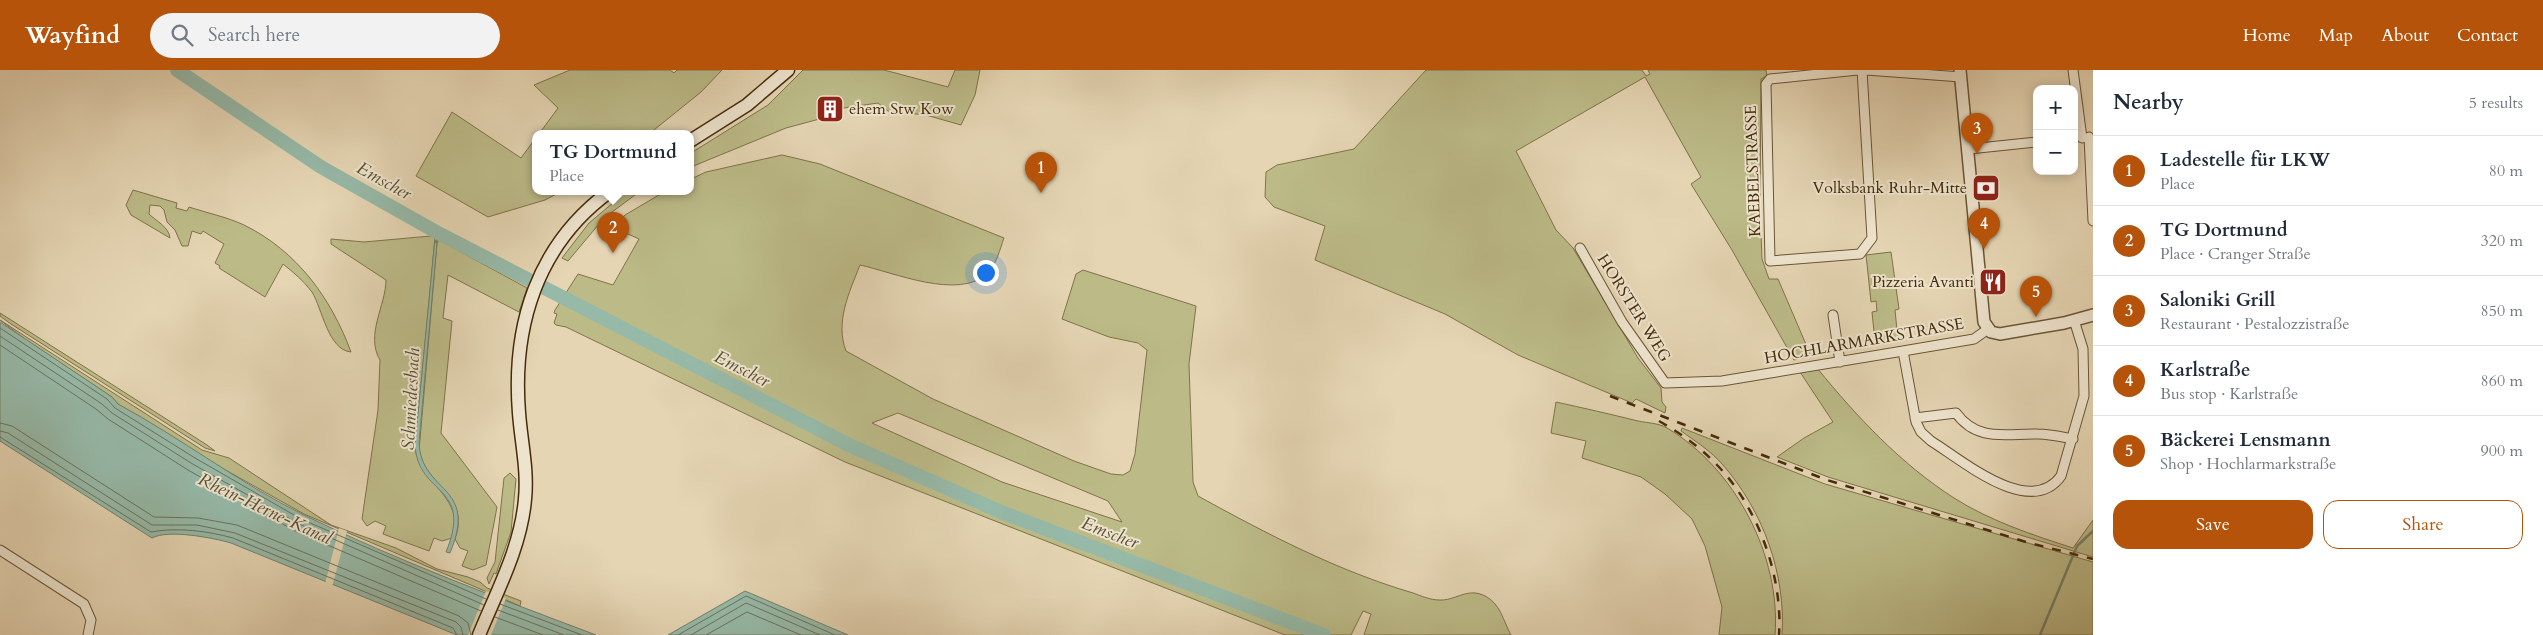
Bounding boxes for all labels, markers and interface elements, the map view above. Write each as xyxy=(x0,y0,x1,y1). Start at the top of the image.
search box xyxy=(150,13,500,58)
text: Wayfind xyxy=(25,19,120,52)
icon: search xyxy=(168,21,196,49)
text: Search here xyxy=(208,22,300,48)
text: Home xyxy=(2243,23,2291,48)
text: Map xyxy=(2319,23,2353,48)
text: About xyxy=(2381,23,2429,48)
text: Contact xyxy=(2457,23,2518,48)
map controls xyxy=(2033,85,2078,175)
button: + xyxy=(2033,85,2078,130)
text: Nearby xyxy=(2113,88,2184,117)
text: 5 results xyxy=(2469,92,2523,114)
building icon: ehem Stw Kow xyxy=(815,94,845,124)
place label: ehem Stw Kow xyxy=(849,98,954,120)
street label: KAEBELSTRASSE xyxy=(1740,105,1766,237)
pin: 3 xyxy=(1961,113,1993,154)
popup xyxy=(532,130,694,195)
button: − xyxy=(2033,130,2078,175)
text: TG Dortmund xyxy=(549,139,677,165)
text: Ladestelle für LKW xyxy=(2160,147,2330,173)
pin: 1 xyxy=(1025,152,1057,193)
water label: Emscher xyxy=(352,156,417,207)
text: 1 xyxy=(2125,160,2133,182)
text: 80 m xyxy=(2489,160,2523,182)
text: Place xyxy=(549,165,584,187)
bank icon: Volksbank Ruhr-Mitte xyxy=(1971,173,2001,203)
text: Place xyxy=(2160,173,2195,195)
place label: Volksbank Ruhr-Mitte xyxy=(1813,177,1967,199)
pin: 4 xyxy=(1968,208,2000,249)
pin: 2 xyxy=(597,212,629,253)
text: TG Dortmund xyxy=(2160,217,2288,243)
text: 2 xyxy=(2125,230,2133,252)
text: 320 m xyxy=(2481,230,2523,252)
text: Place · Cranger Straße xyxy=(2160,243,2311,265)
street label: HORSTER WEG xyxy=(1592,250,1676,366)
your location xyxy=(973,260,999,286)
restaurant icon: Pizzeria Avanti xyxy=(1978,267,2008,297)
place label: Pizzeria Avanti xyxy=(1872,271,1975,293)
pin: 5 xyxy=(2020,276,2052,317)
text: Saloniki Grill xyxy=(2160,287,2275,313)
text: 3 xyxy=(2125,300,2133,322)
text: 850 m xyxy=(2481,300,2523,322)
street label: HOCHLARMARKSTRASSE xyxy=(1762,313,1966,369)
text: Restaurant · Pestalozzistraße xyxy=(2160,313,2350,335)
water label: Emscher xyxy=(710,344,775,394)
water label: Schmiedesbach xyxy=(396,347,426,451)
text: Karlstraße xyxy=(2160,357,2250,383)
text: 4 xyxy=(2125,370,2133,392)
text: 860 m xyxy=(2481,370,2523,392)
text: Bus stop · Karlstraße xyxy=(2160,383,2298,405)
text: Bäckerei Lensmann xyxy=(2160,427,2331,453)
text: 5 xyxy=(2125,440,2133,462)
text: 900 m xyxy=(2481,440,2523,462)
text: Shop · Hochlarmarkstraße xyxy=(2160,453,2336,475)
water label: Rhein-Herne-Kanal xyxy=(194,467,337,551)
button: Save xyxy=(2113,500,2313,549)
button: Share xyxy=(2323,500,2523,549)
water label: Emscher xyxy=(1078,511,1143,556)

